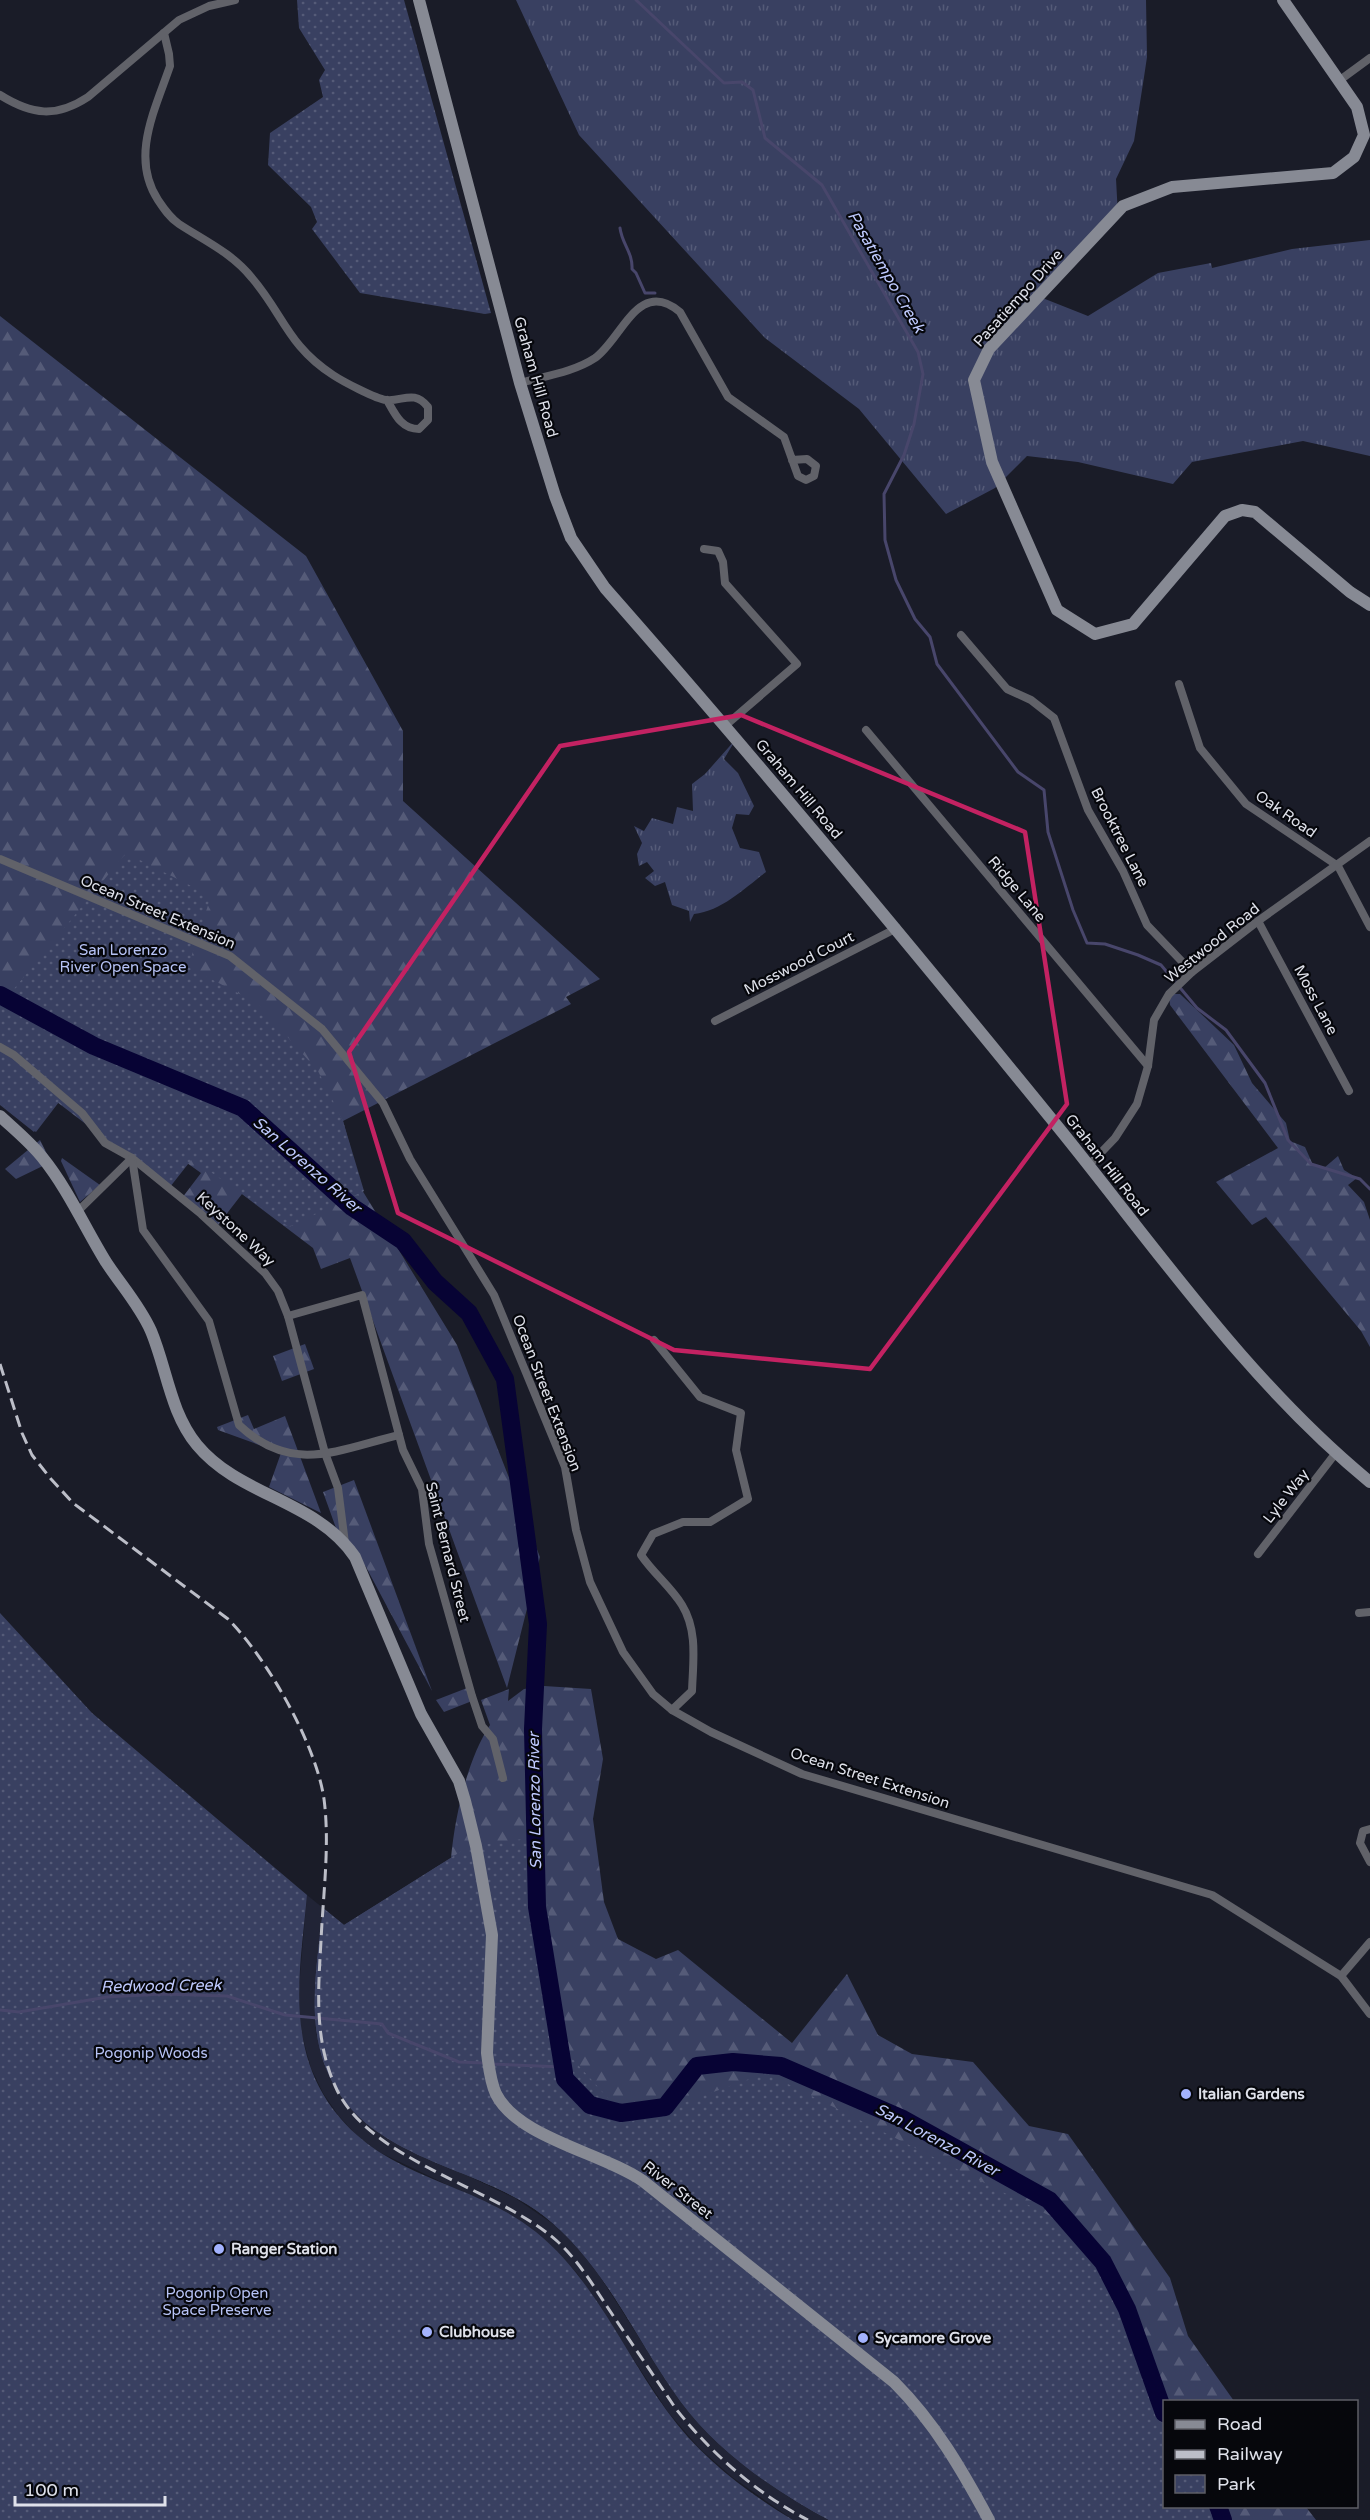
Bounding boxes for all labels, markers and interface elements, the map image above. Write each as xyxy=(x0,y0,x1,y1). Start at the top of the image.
water label: Pasatiempo Creek xyxy=(843,208,930,338)
street label: Pasatiempo Drive xyxy=(970,246,1066,350)
street label: Graham Hill Road xyxy=(510,315,562,439)
street label: Graham Hill Road xyxy=(752,735,846,843)
street label: Brooktree Lane xyxy=(1087,784,1153,890)
street label: Oak Road xyxy=(1252,786,1320,842)
street label: Ridge Lane xyxy=(984,852,1050,926)
street label: Ocean Street Extension xyxy=(78,871,238,953)
street label: Westwood Road xyxy=(1161,899,1263,987)
street label: Mosswood Court xyxy=(741,927,857,998)
park label: San Lorenzo River Open Space xyxy=(60,941,186,976)
street label: Moss Lane xyxy=(1290,962,1342,1038)
street label: Graham Hill Road xyxy=(1062,1110,1152,1220)
water label: San Lorenzo River xyxy=(249,1112,367,1219)
street label: Keystone Way xyxy=(193,1188,279,1270)
street label: Ocean Street Extension xyxy=(509,1312,585,1474)
street label: Lyle Way xyxy=(1259,1465,1313,1527)
street label: Saint Bernard Street xyxy=(422,1480,474,1624)
water label: San Lorenzo River xyxy=(524,1730,546,1870)
street label: Ocean Street Extension xyxy=(788,1744,952,1812)
water label: Redwood Creek xyxy=(101,1975,223,1997)
park label: Pogonip Woods xyxy=(94,2044,208,2062)
place label: Italian Gardens xyxy=(1198,2085,1305,2103)
marker: Italian Gardens xyxy=(1179,2087,1193,2101)
water label: San Lorenzo River xyxy=(872,2099,1004,2182)
street label: River Street xyxy=(640,2157,717,2223)
place label: Ranger Station xyxy=(231,2240,337,2259)
marker: Ranger Station xyxy=(212,2242,226,2256)
park label: Pogonip Open Space Preserve xyxy=(162,2284,272,2319)
place label: Clubhouse xyxy=(439,2323,515,2341)
marker: Clubhouse xyxy=(420,2325,434,2339)
place label: Sycamore Grove xyxy=(875,2329,992,2348)
marker: Sycamore Grove xyxy=(856,2331,870,2345)
legend xyxy=(1163,2400,1358,2508)
text: Road xyxy=(1217,2413,1262,2435)
text: Railway xyxy=(1217,2443,1283,2465)
scale bar xyxy=(15,2469,165,2507)
text: Park xyxy=(1217,2473,1256,2495)
text: 100 m xyxy=(24,2479,79,2501)

